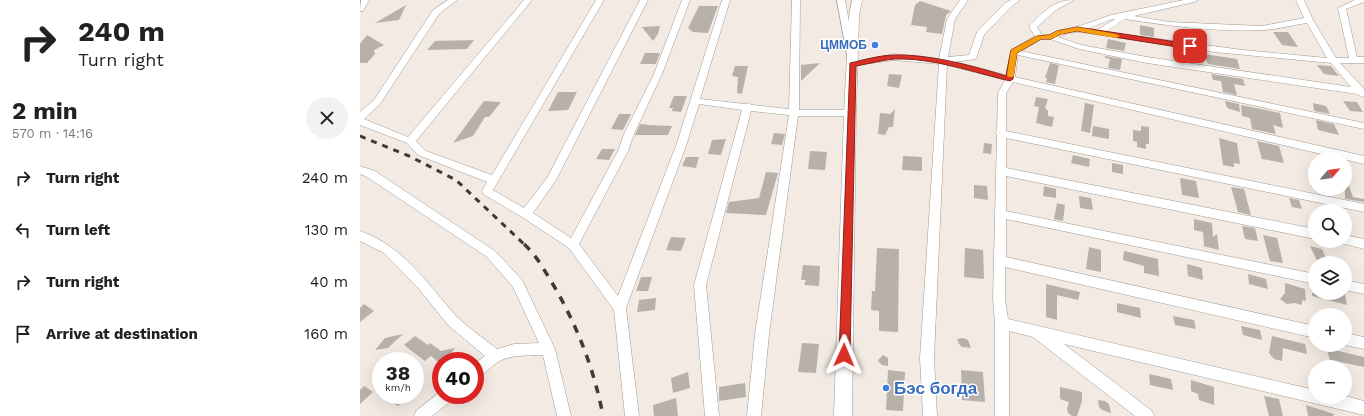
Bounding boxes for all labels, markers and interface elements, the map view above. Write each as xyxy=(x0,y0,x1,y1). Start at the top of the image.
text: 240 m xyxy=(78,15,165,48)
icon: right xyxy=(12,16,64,68)
pin xyxy=(1173,29,1207,63)
icon: arrive xyxy=(1179,35,1201,57)
place label: ЦММОБ xyxy=(820,38,867,52)
marker: ЦММОБ xyxy=(870,40,880,50)
text: Turn right xyxy=(78,49,164,70)
text: 2 min xyxy=(12,97,78,125)
button: close xyxy=(306,97,348,139)
text: 570 m · 14:16 xyxy=(12,126,93,141)
north arrow xyxy=(1308,152,1352,196)
map controls xyxy=(1308,152,1352,404)
icon: right xyxy=(12,167,34,189)
text: Turn right xyxy=(46,169,119,187)
text: 240 m xyxy=(302,169,348,187)
button: search xyxy=(1308,204,1352,248)
icon: left xyxy=(12,219,34,241)
text: Turn left xyxy=(46,221,110,239)
text: 130 m xyxy=(305,221,348,239)
button: layers xyxy=(1308,256,1352,300)
icon: right xyxy=(12,271,34,293)
text: Turn right xyxy=(46,273,119,291)
text: 40 m xyxy=(310,273,348,291)
button: + xyxy=(1308,308,1352,352)
icon: arrive xyxy=(12,323,34,345)
text: Arrive at destination xyxy=(46,325,198,343)
text: 160 m xyxy=(304,325,348,343)
position arrow xyxy=(823,334,865,376)
speed limit sign: 40 xyxy=(432,352,484,404)
button: − xyxy=(1308,360,1352,404)
text: 38 xyxy=(386,361,410,385)
place label: Бэс богда xyxy=(894,378,978,398)
text: km/h xyxy=(385,382,411,393)
marker: Бэс богда xyxy=(881,383,891,393)

